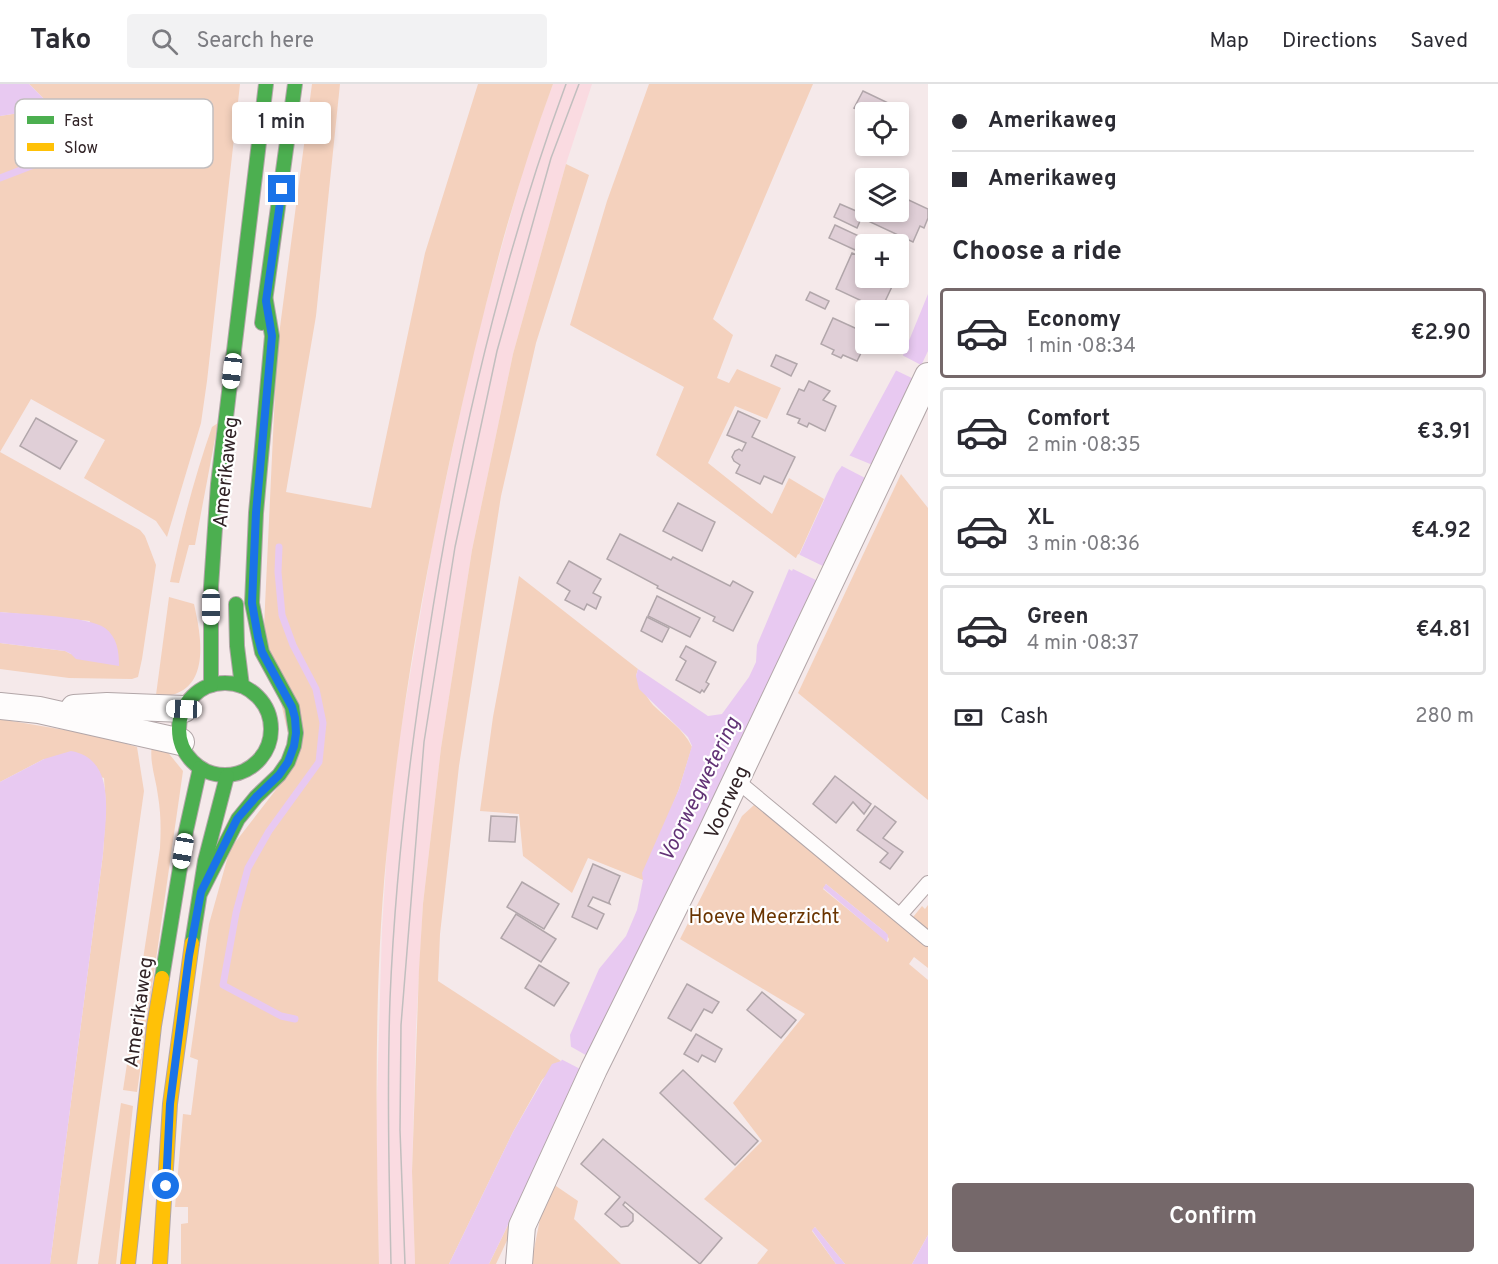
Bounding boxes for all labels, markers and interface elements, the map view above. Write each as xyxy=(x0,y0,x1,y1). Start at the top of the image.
search box xyxy=(127,14,547,68)
text: Tako xyxy=(30,23,91,59)
icon: search xyxy=(148,25,181,58)
text: Search here xyxy=(196,28,314,55)
text: Map xyxy=(1209,28,1249,55)
text: Directions xyxy=(1282,28,1377,55)
text: Saved xyxy=(1410,28,1468,55)
legend xyxy=(15,99,213,168)
callout: 1 min xyxy=(232,102,332,144)
map controls xyxy=(855,102,909,354)
button: locate xyxy=(855,102,909,156)
text: Amerikaweg xyxy=(988,108,1117,135)
text: 1 min xyxy=(258,110,305,136)
text: Fast xyxy=(64,112,94,132)
text: Slow xyxy=(64,139,98,159)
text: Amerikaweg xyxy=(988,166,1117,193)
button: layers xyxy=(855,168,909,222)
route end xyxy=(268,175,295,202)
button: + xyxy=(855,234,909,288)
text: Choose a ride xyxy=(952,235,1122,269)
button: − xyxy=(855,300,909,354)
icon: car xyxy=(955,306,1009,360)
text: Economy xyxy=(1027,307,1121,334)
text: €2.90 xyxy=(1411,320,1471,347)
text: 1 min · 08:34 xyxy=(1027,334,1136,360)
car xyxy=(221,352,243,390)
icon: car xyxy=(955,405,1009,459)
text: Comfort xyxy=(1027,406,1110,433)
street label: Amerikaweg xyxy=(208,415,246,529)
text: €3.91 xyxy=(1417,419,1471,446)
text: 2 min · 08:35 xyxy=(1027,433,1141,459)
icon: car xyxy=(955,504,1009,558)
text: XL xyxy=(1027,505,1054,532)
text: €4.92 xyxy=(1411,518,1471,545)
text: 3 min · 08:36 xyxy=(1027,532,1140,558)
car xyxy=(202,589,220,625)
icon: car xyxy=(955,603,1009,657)
text: Green xyxy=(1027,604,1089,631)
text: €4.81 xyxy=(1416,617,1471,644)
text: 4 min · 08:37 xyxy=(1027,631,1139,657)
car xyxy=(166,699,202,719)
icon: cash xyxy=(952,701,985,734)
text: Cash xyxy=(1000,704,1049,731)
text: 280 m xyxy=(1415,704,1474,730)
water label: Voorwegwetering xyxy=(653,713,745,865)
street label: Voorweg xyxy=(699,762,753,842)
car xyxy=(171,832,195,870)
park label: Hoeve Meerzicht xyxy=(689,905,839,931)
street label: Amerikaweg xyxy=(119,955,161,1069)
route start xyxy=(152,1172,179,1199)
button: Confirm xyxy=(952,1183,1474,1252)

